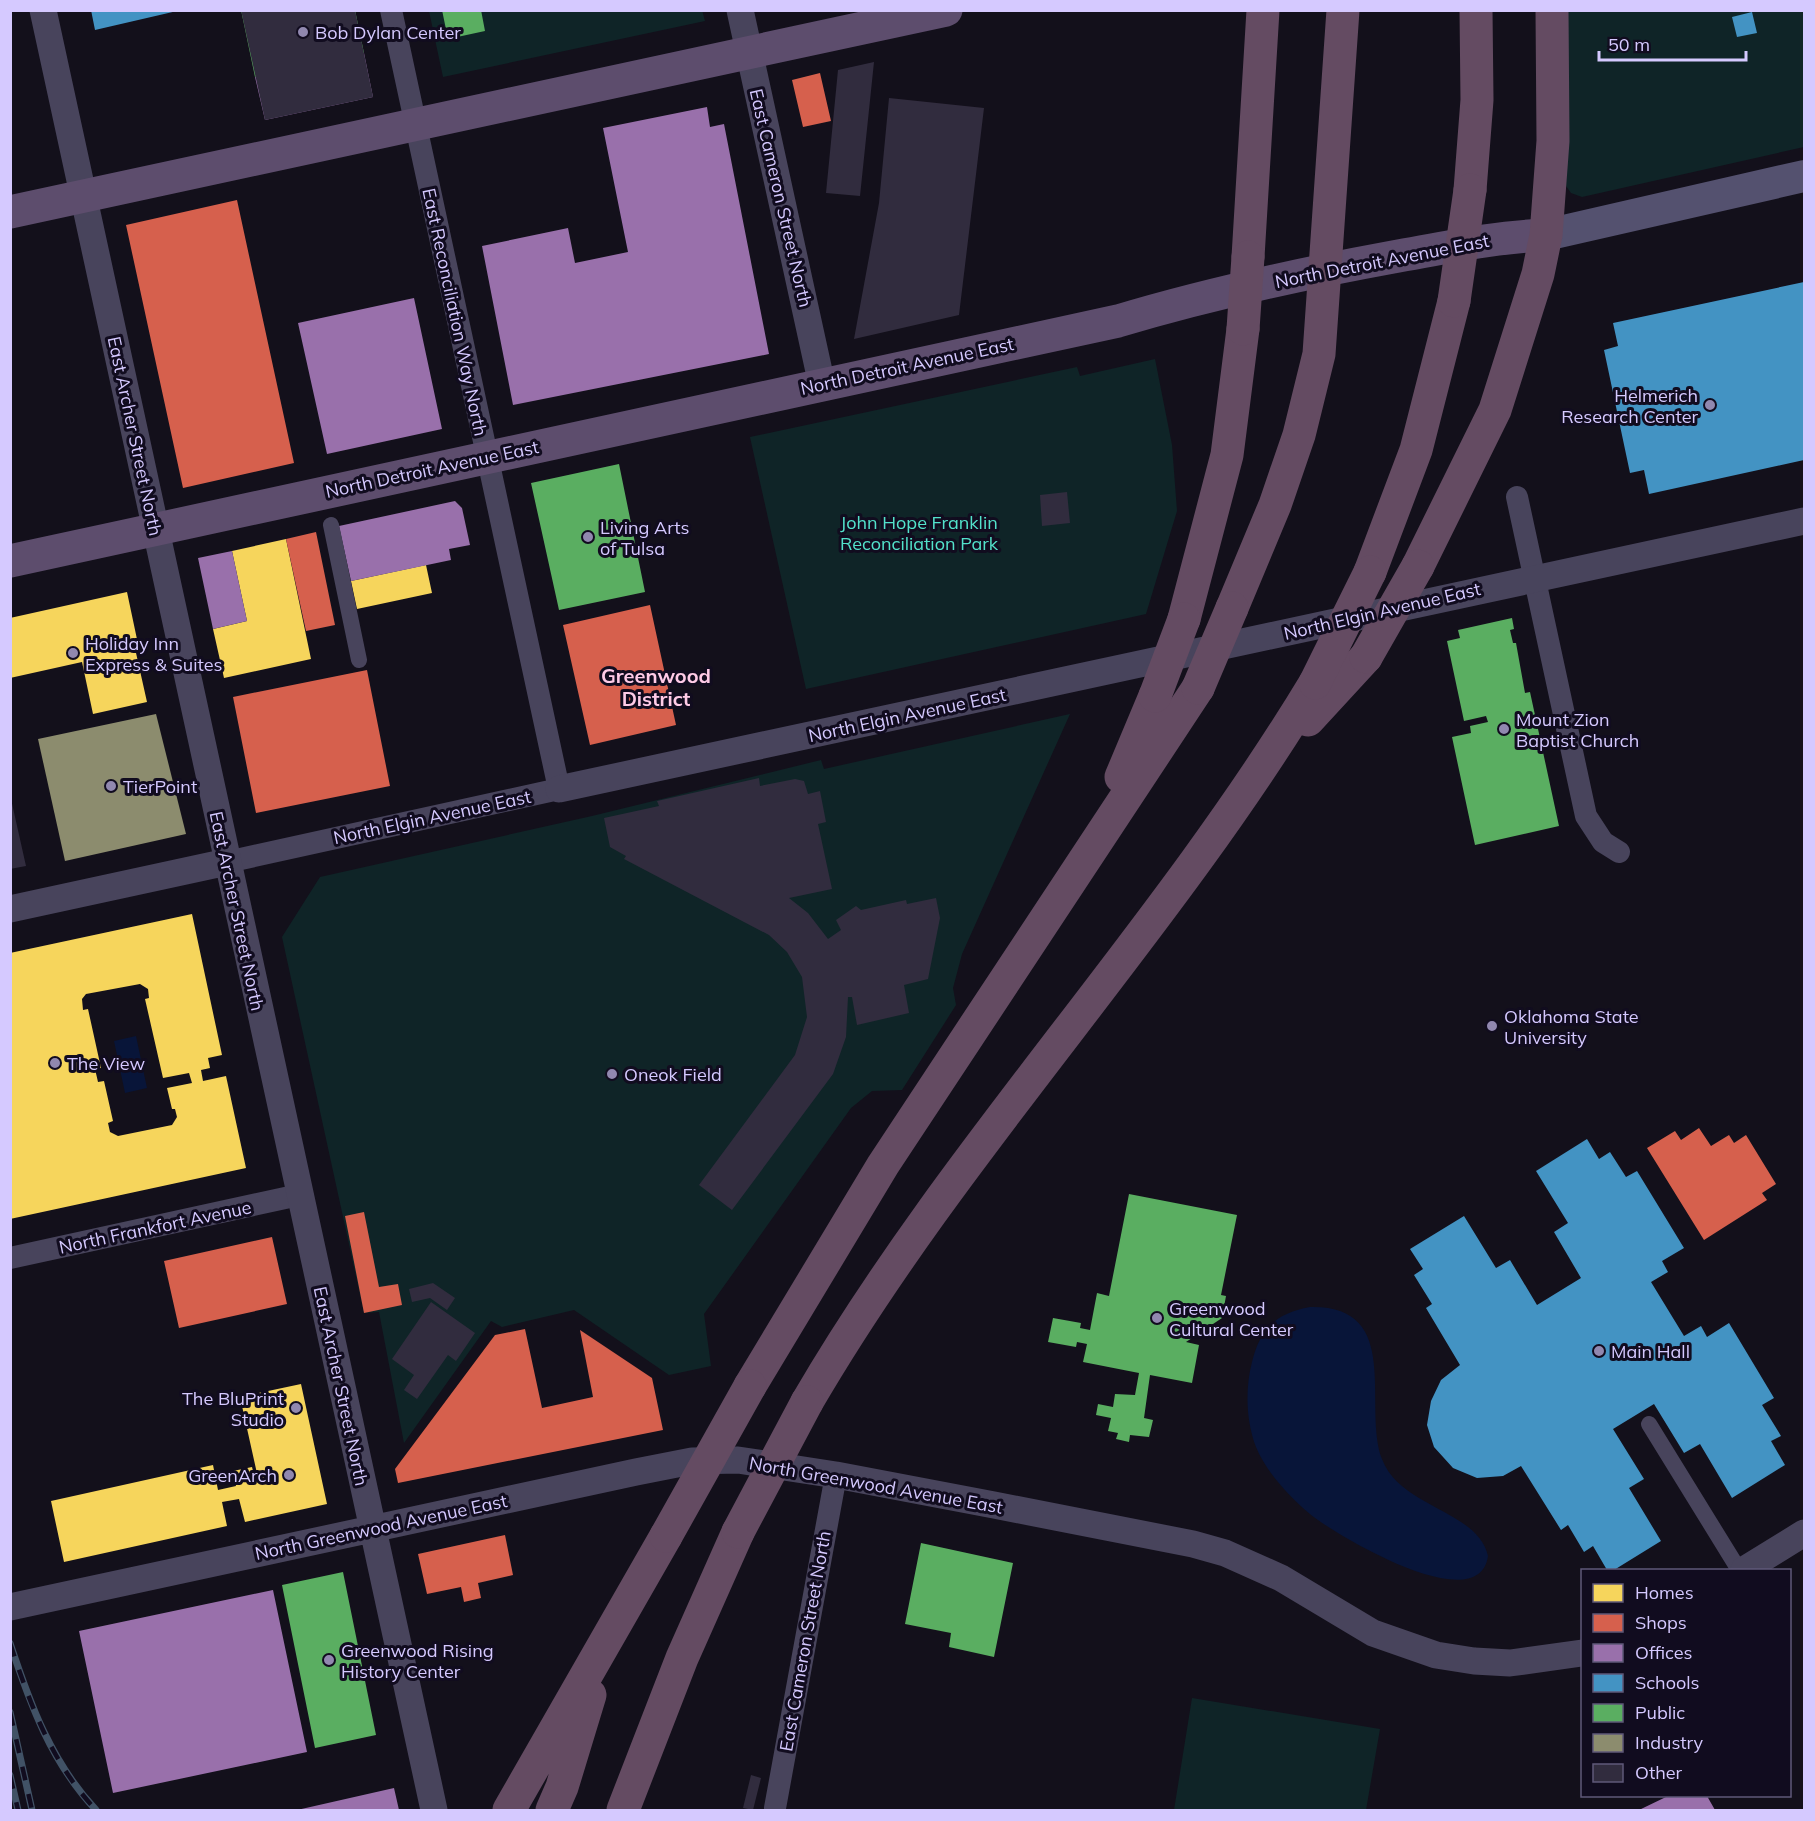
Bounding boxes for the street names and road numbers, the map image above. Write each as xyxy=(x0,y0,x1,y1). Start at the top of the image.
street label: East Cameron Street North xyxy=(745,87,817,309)
street label: East Reconciliation Way North xyxy=(417,186,493,438)
street label: North Detroit Avenue East xyxy=(1273,229,1491,293)
street label: North Detroit Avenue East xyxy=(798,332,1016,400)
street label: East Archer Street North xyxy=(103,334,167,538)
street label: North Detroit Avenue East xyxy=(323,435,541,503)
street label: North Elgin Avenue East xyxy=(1281,577,1483,645)
street label: North Elgin Avenue East xyxy=(806,683,1008,747)
street label: North Elgin Avenue East xyxy=(331,785,533,849)
street label: East Archer Street North xyxy=(205,809,269,1013)
street label: North Frankfort Avenue xyxy=(57,1195,253,1259)
street label: East Archer Street North xyxy=(309,1284,373,1488)
street label: North Greenwood Avenue East xyxy=(747,1451,1005,1519)
street label: North Greenwood Avenue East xyxy=(253,1489,509,1565)
street label: East Cameron Street North xyxy=(774,1529,836,1753)

